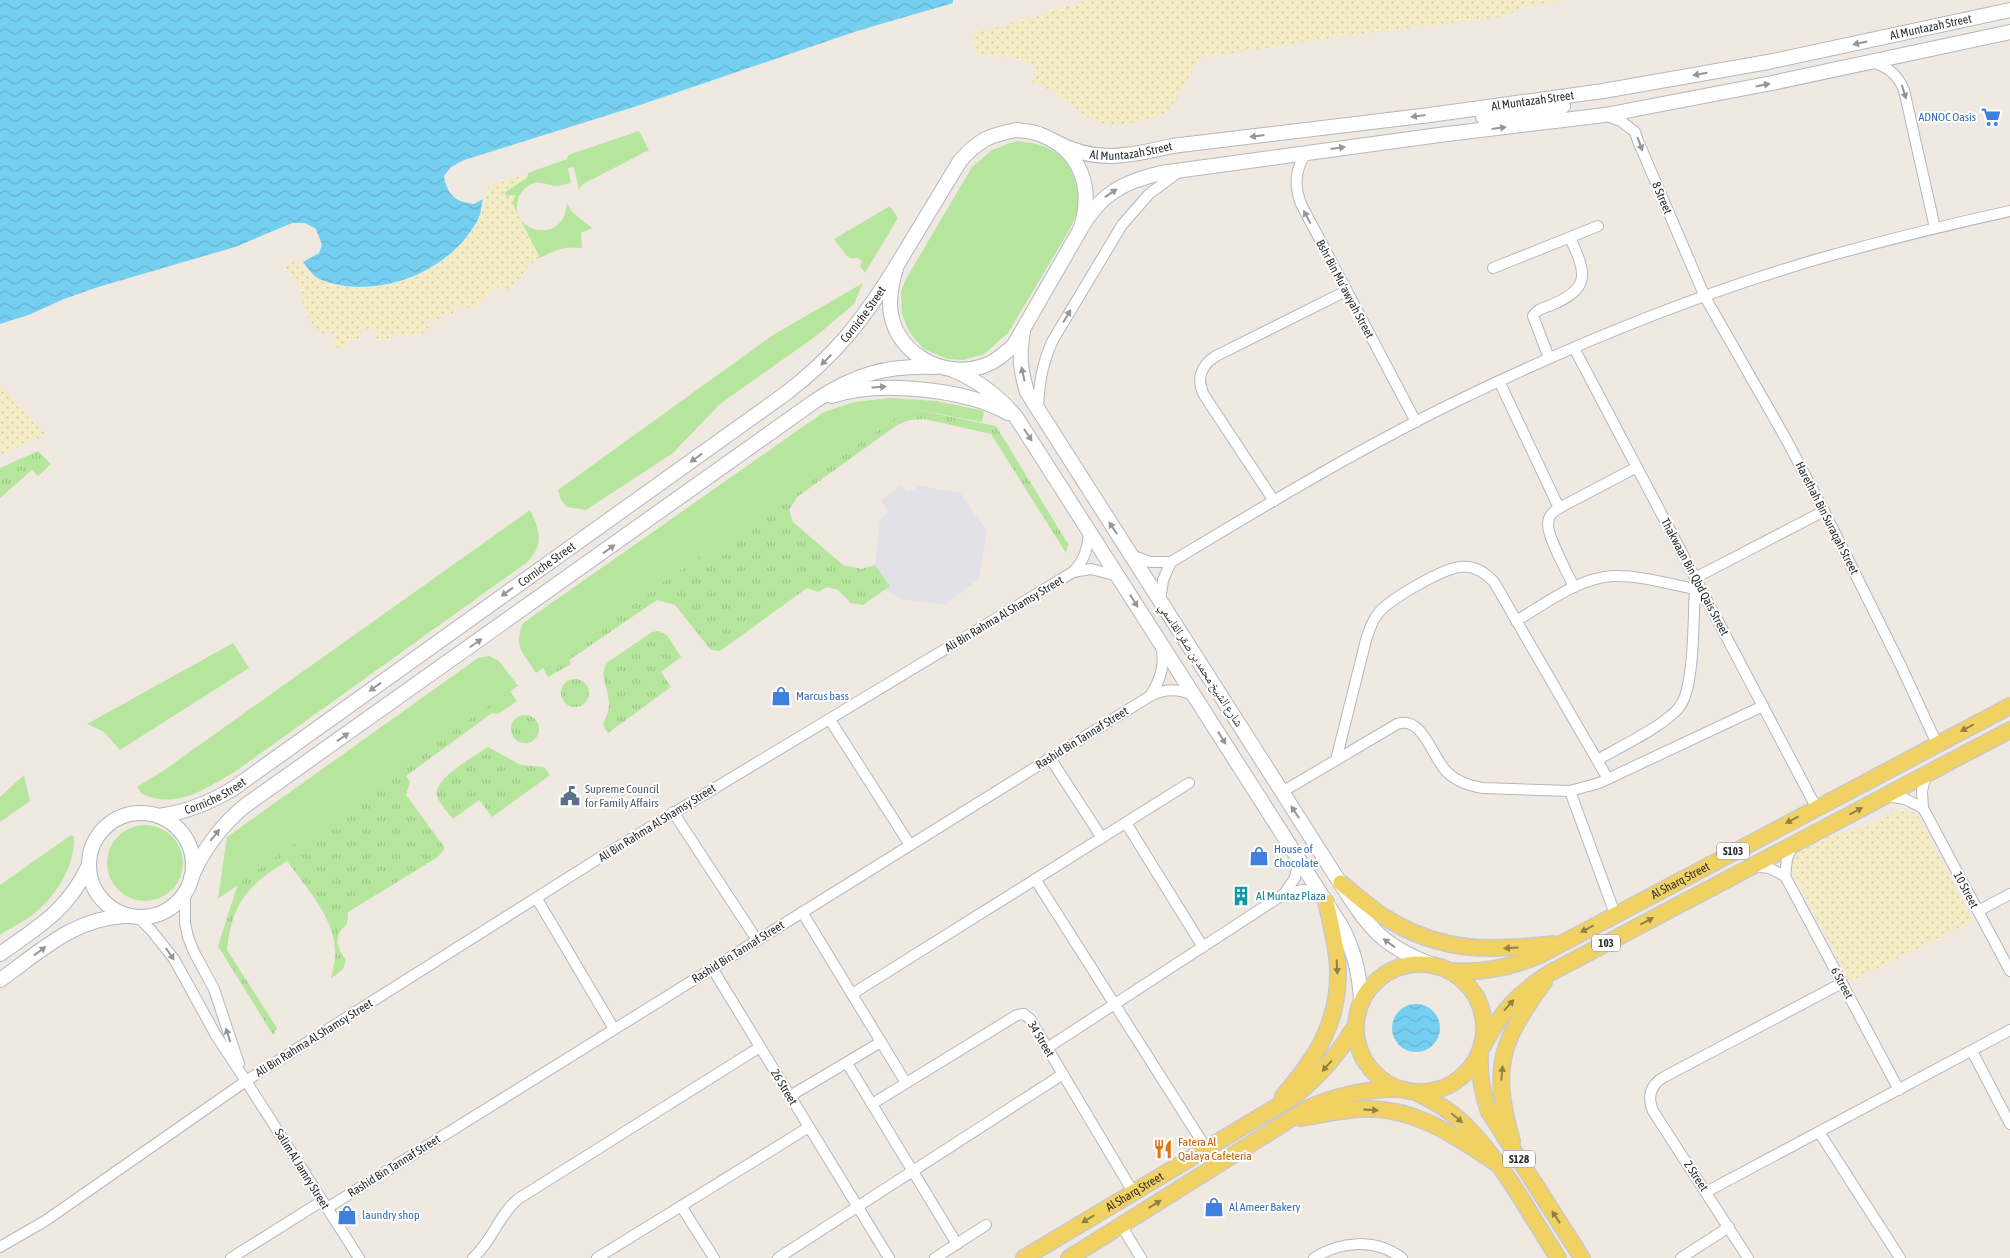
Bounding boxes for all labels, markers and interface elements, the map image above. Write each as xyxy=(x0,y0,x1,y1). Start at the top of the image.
street label: Al Muntazah Street xyxy=(1889,11,1973,43)
one-way arrow xyxy=(1851,39,1867,47)
one-way arrow xyxy=(1692,71,1708,79)
one-way arrow xyxy=(1755,81,1770,89)
one-way arrow xyxy=(1901,85,1909,100)
street label: Al Muntazah Street xyxy=(1490,88,1575,113)
supermarket icon: ADNOC Oasis xyxy=(1980,106,2002,128)
place label: ADNOC Oasis xyxy=(1918,110,1976,124)
one-way arrow xyxy=(1410,112,1426,120)
one-way arrow xyxy=(1491,124,1507,132)
one-way arrow xyxy=(1249,132,1265,140)
one-way arrow xyxy=(1636,137,1644,151)
street label: Al Muntazah Street xyxy=(1089,139,1174,163)
one-way arrow xyxy=(1330,144,1346,152)
street label: 8 Street xyxy=(1649,180,1675,217)
one-way arrow xyxy=(1105,189,1118,198)
one-way arrow xyxy=(1303,210,1311,224)
street label: Bshr Bin Mu'awyah Street xyxy=(1313,237,1377,341)
street label: Corniche Street xyxy=(837,283,889,345)
one-way arrow xyxy=(1063,309,1072,322)
one-way arrow xyxy=(820,354,832,366)
one-way arrow xyxy=(1018,365,1026,381)
one-way arrow xyxy=(871,383,887,391)
one-way arrow xyxy=(1023,428,1032,442)
one-way arrow xyxy=(690,453,703,463)
street label: Harethah Bin Suraqah Street xyxy=(1792,459,1862,577)
street label: Thakwaan Bin Qbd Qais Street xyxy=(1658,516,1732,639)
one-way arrow xyxy=(1108,521,1118,535)
street label: Corniche Street xyxy=(515,539,578,590)
one-way arrow xyxy=(602,544,615,554)
street label: Ali Bin Rahma Al Shamsy Street xyxy=(942,573,1066,655)
one-way arrow xyxy=(501,587,514,598)
one-way arrow xyxy=(1130,595,1139,608)
street label: شارع الشيخ محمد بن صقر القاسمي xyxy=(1153,601,1246,731)
one-way arrow xyxy=(469,638,483,648)
one-way arrow xyxy=(368,682,382,692)
shop icon: Marcus bass xyxy=(770,685,792,707)
place label: Marcus bass xyxy=(796,689,849,703)
street label: Rashid Bin Tannaf Street xyxy=(1033,704,1131,772)
one-way arrow xyxy=(1960,724,1974,732)
one-way arrow xyxy=(336,731,349,742)
one-way arrow xyxy=(1217,732,1226,745)
street label: Corniche Street xyxy=(183,775,249,817)
street label: Ali Bin Rahma Al Shamsy Street xyxy=(596,781,719,865)
place label: Supreme Council for Family Affairs xyxy=(585,782,660,810)
public building icon: Supreme Council for Family Affairs xyxy=(559,785,581,807)
one-way arrow xyxy=(1290,806,1300,819)
one-way arrow xyxy=(1849,807,1863,815)
one-way arrow xyxy=(1785,816,1799,824)
one-way arrow xyxy=(210,829,220,842)
place label: House of Chocolate xyxy=(1274,842,1318,870)
road number: S103 xyxy=(1717,842,1749,859)
shop icon: House of Chocolate xyxy=(1248,845,1270,867)
street label: Al Sharq Street xyxy=(1648,859,1713,902)
street label: 10 Street xyxy=(1951,869,1982,911)
building icon: Al Muntaz Plaza xyxy=(1230,885,1252,907)
place label: Al Muntaz Plaza xyxy=(1256,889,1326,903)
one-way arrow xyxy=(1641,917,1654,926)
street label: Rashid Bin Tannaf Street xyxy=(689,918,787,986)
one-way arrow xyxy=(1579,925,1594,933)
road number: 103 xyxy=(1592,934,1620,951)
one-way arrow xyxy=(1382,938,1396,948)
one-way arrow xyxy=(1503,945,1519,953)
one-way arrow xyxy=(33,946,47,956)
one-way arrow xyxy=(165,947,175,961)
one-way arrow xyxy=(1334,960,1342,976)
street label: 6 Street xyxy=(1828,965,1856,1002)
street label: Ali Bin Rahma Al Shamsy Street xyxy=(253,996,376,1080)
one-way arrow xyxy=(1503,1000,1515,1012)
street label: 34 Street xyxy=(1025,1019,1057,1060)
one-way arrow xyxy=(224,1028,232,1043)
one-way arrow xyxy=(1321,1060,1333,1072)
one-way arrow xyxy=(1498,1064,1506,1080)
street label: 26 Street xyxy=(768,1067,800,1108)
one-way arrow xyxy=(1364,1106,1380,1114)
one-way arrow xyxy=(1451,1113,1464,1124)
street label: Salim Al Jamry Street xyxy=(272,1126,333,1212)
street label: Rashid Bin Tannaf Street xyxy=(345,1132,443,1200)
place label: Fatera Al Qalaya Cafeteria xyxy=(1178,1135,1252,1163)
restaurant icon: Fatera Al Qalaya Cafeteria xyxy=(1152,1138,1174,1160)
road number: S128 xyxy=(1503,1150,1535,1168)
street label: 2 Street xyxy=(1681,1158,1711,1194)
street label: Al Sharq Street xyxy=(1103,1169,1166,1214)
shop icon: Al Ameer Bakery xyxy=(1203,1196,1225,1218)
one-way arrow xyxy=(1149,1200,1162,1209)
place label: Al Ameer Bakery xyxy=(1229,1200,1301,1214)
shop icon: laundry shop xyxy=(336,1204,358,1226)
place label: laundry shop xyxy=(362,1208,420,1222)
one-way arrow xyxy=(1551,1210,1561,1224)
one-way arrow xyxy=(1081,1214,1094,1223)

